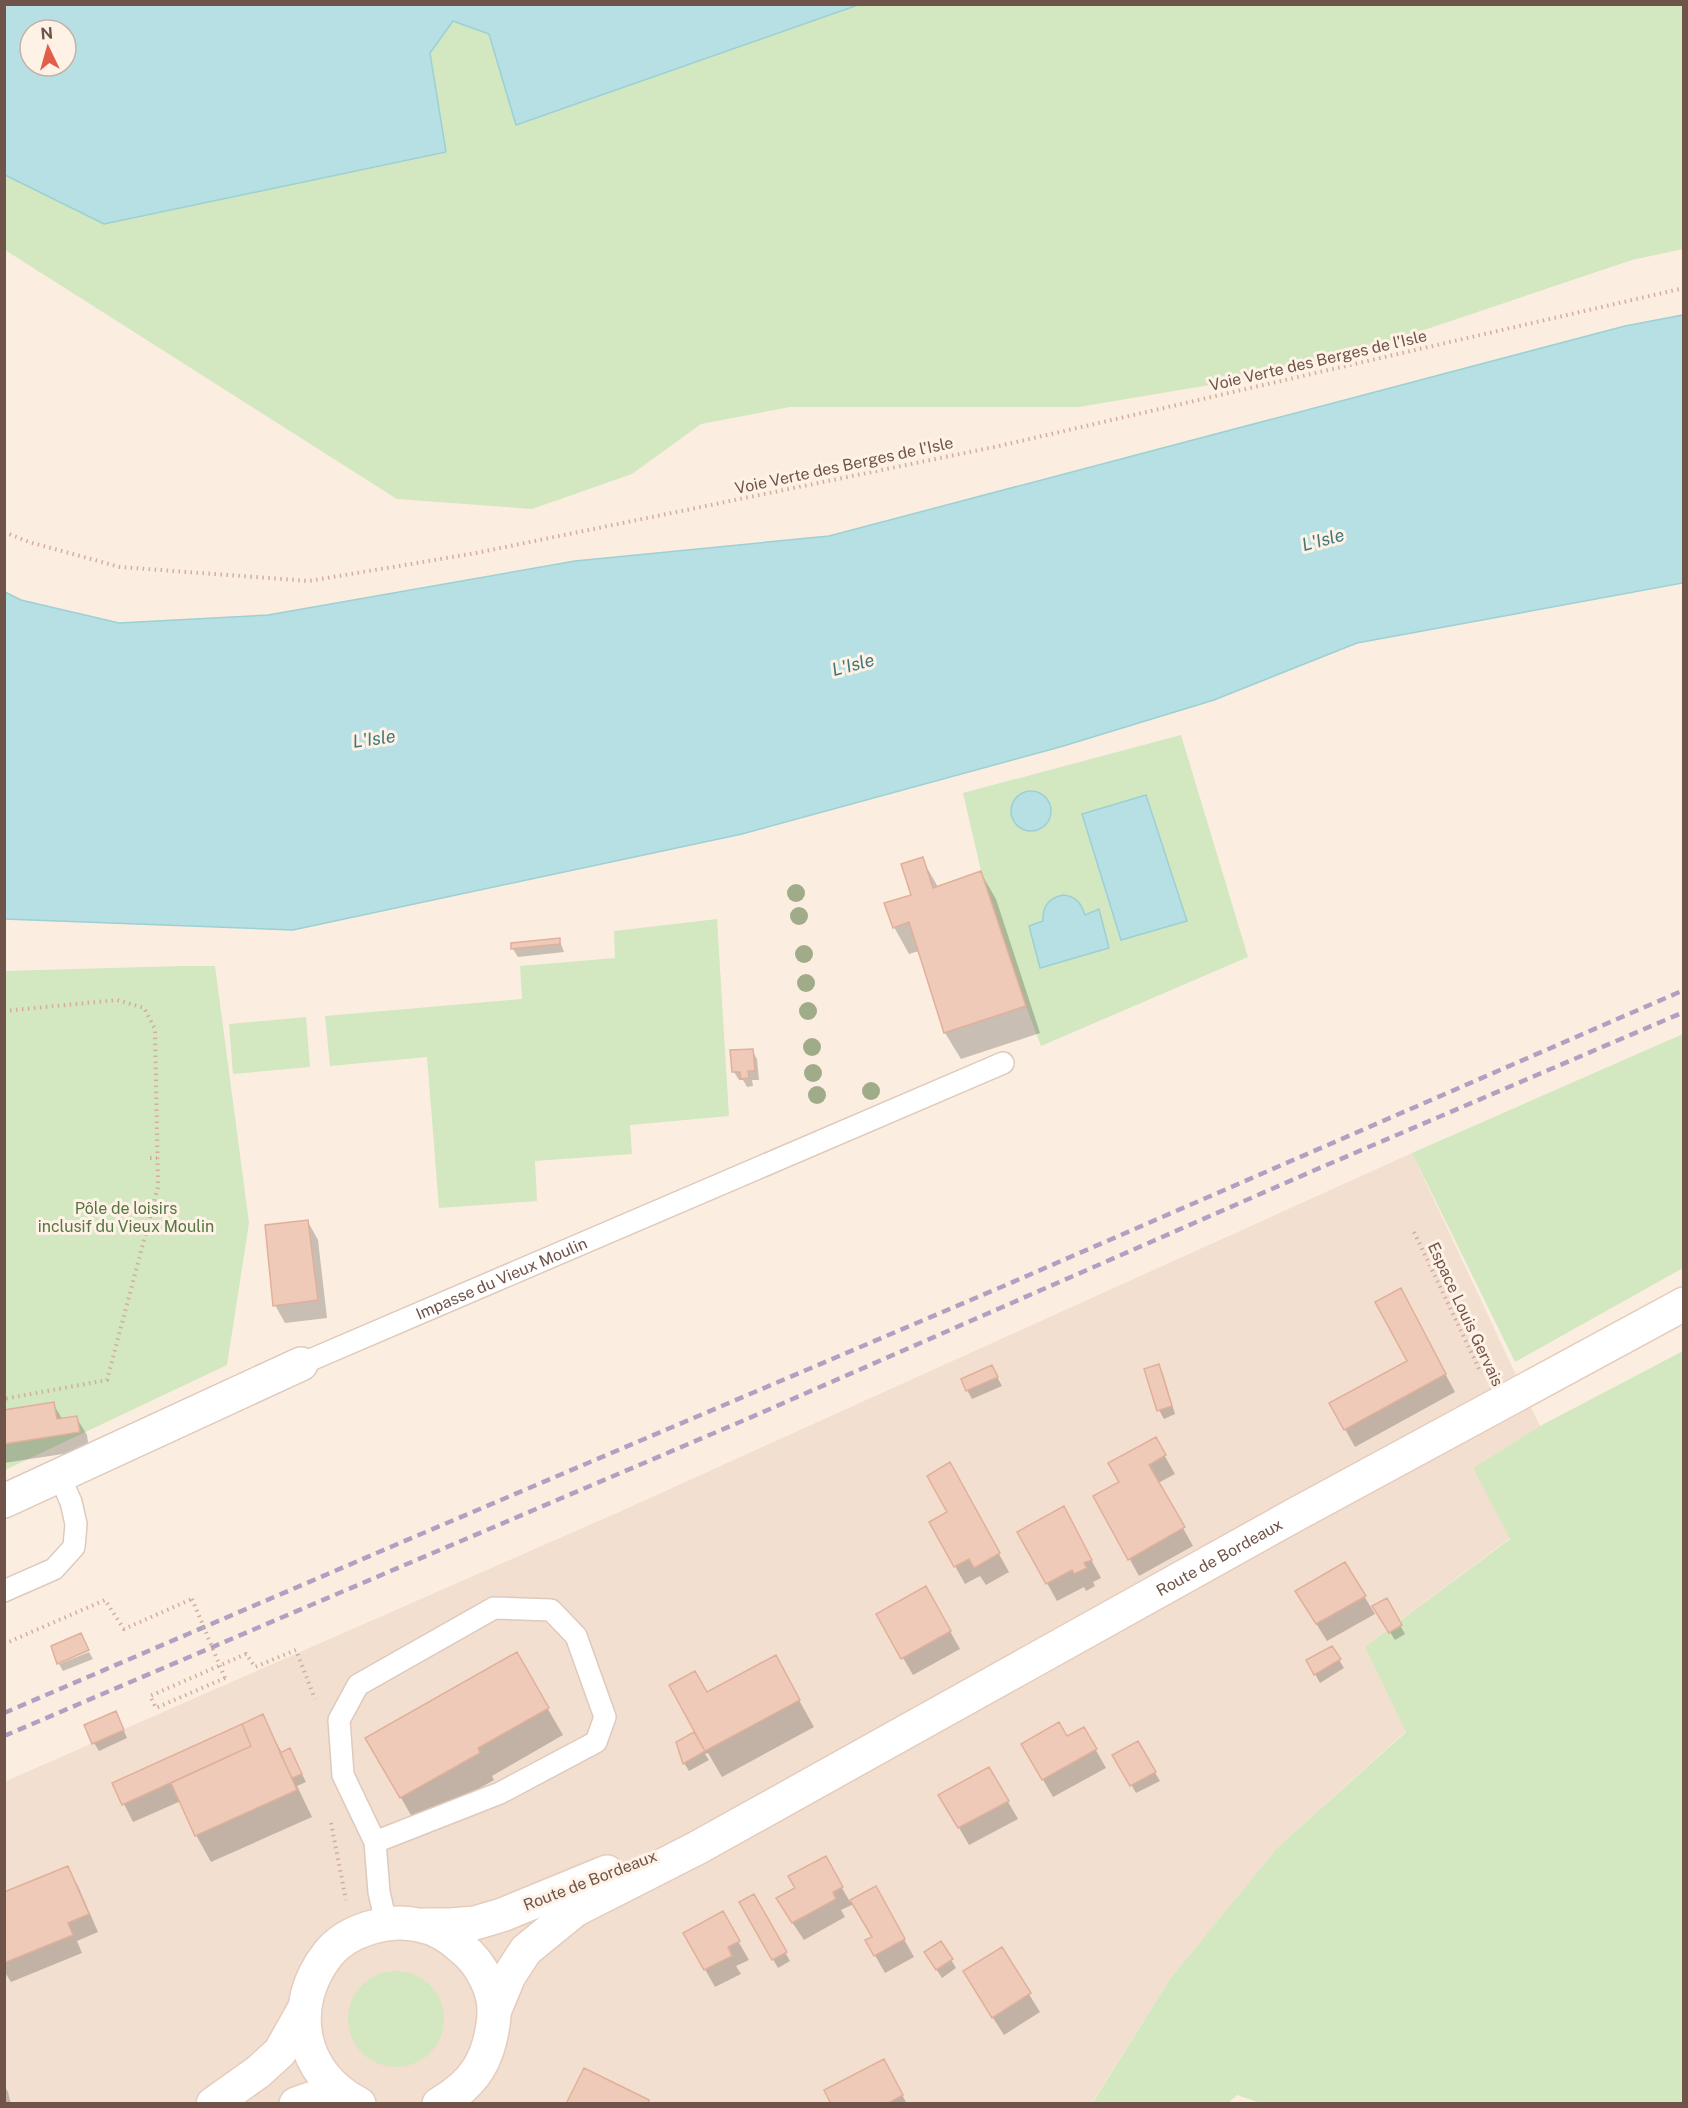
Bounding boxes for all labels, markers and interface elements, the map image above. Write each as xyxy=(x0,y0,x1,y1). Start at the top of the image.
north arrow xyxy=(18,18,78,78)
text: N xyxy=(40,24,54,44)
street label: Voie Verte des Berges de l'Isle xyxy=(1207,326,1429,395)
street label: Voie Verte des Berges de l'Isle xyxy=(733,433,955,498)
water label: L'Isle xyxy=(1299,524,1347,555)
water label: L'Isle xyxy=(829,649,877,680)
water label: L'Isle xyxy=(351,725,397,752)
park label: Pôle de loisirs inclusif du Vieux Moulin xyxy=(38,1199,214,1236)
street label: Impasse du Vieux Moulin xyxy=(413,1233,590,1324)
street label: Espace Louis Gervais xyxy=(1424,1239,1507,1389)
street label: Route de Bordeaux xyxy=(1153,1515,1286,1600)
street label: Route de Bordeaux xyxy=(521,1846,660,1915)

